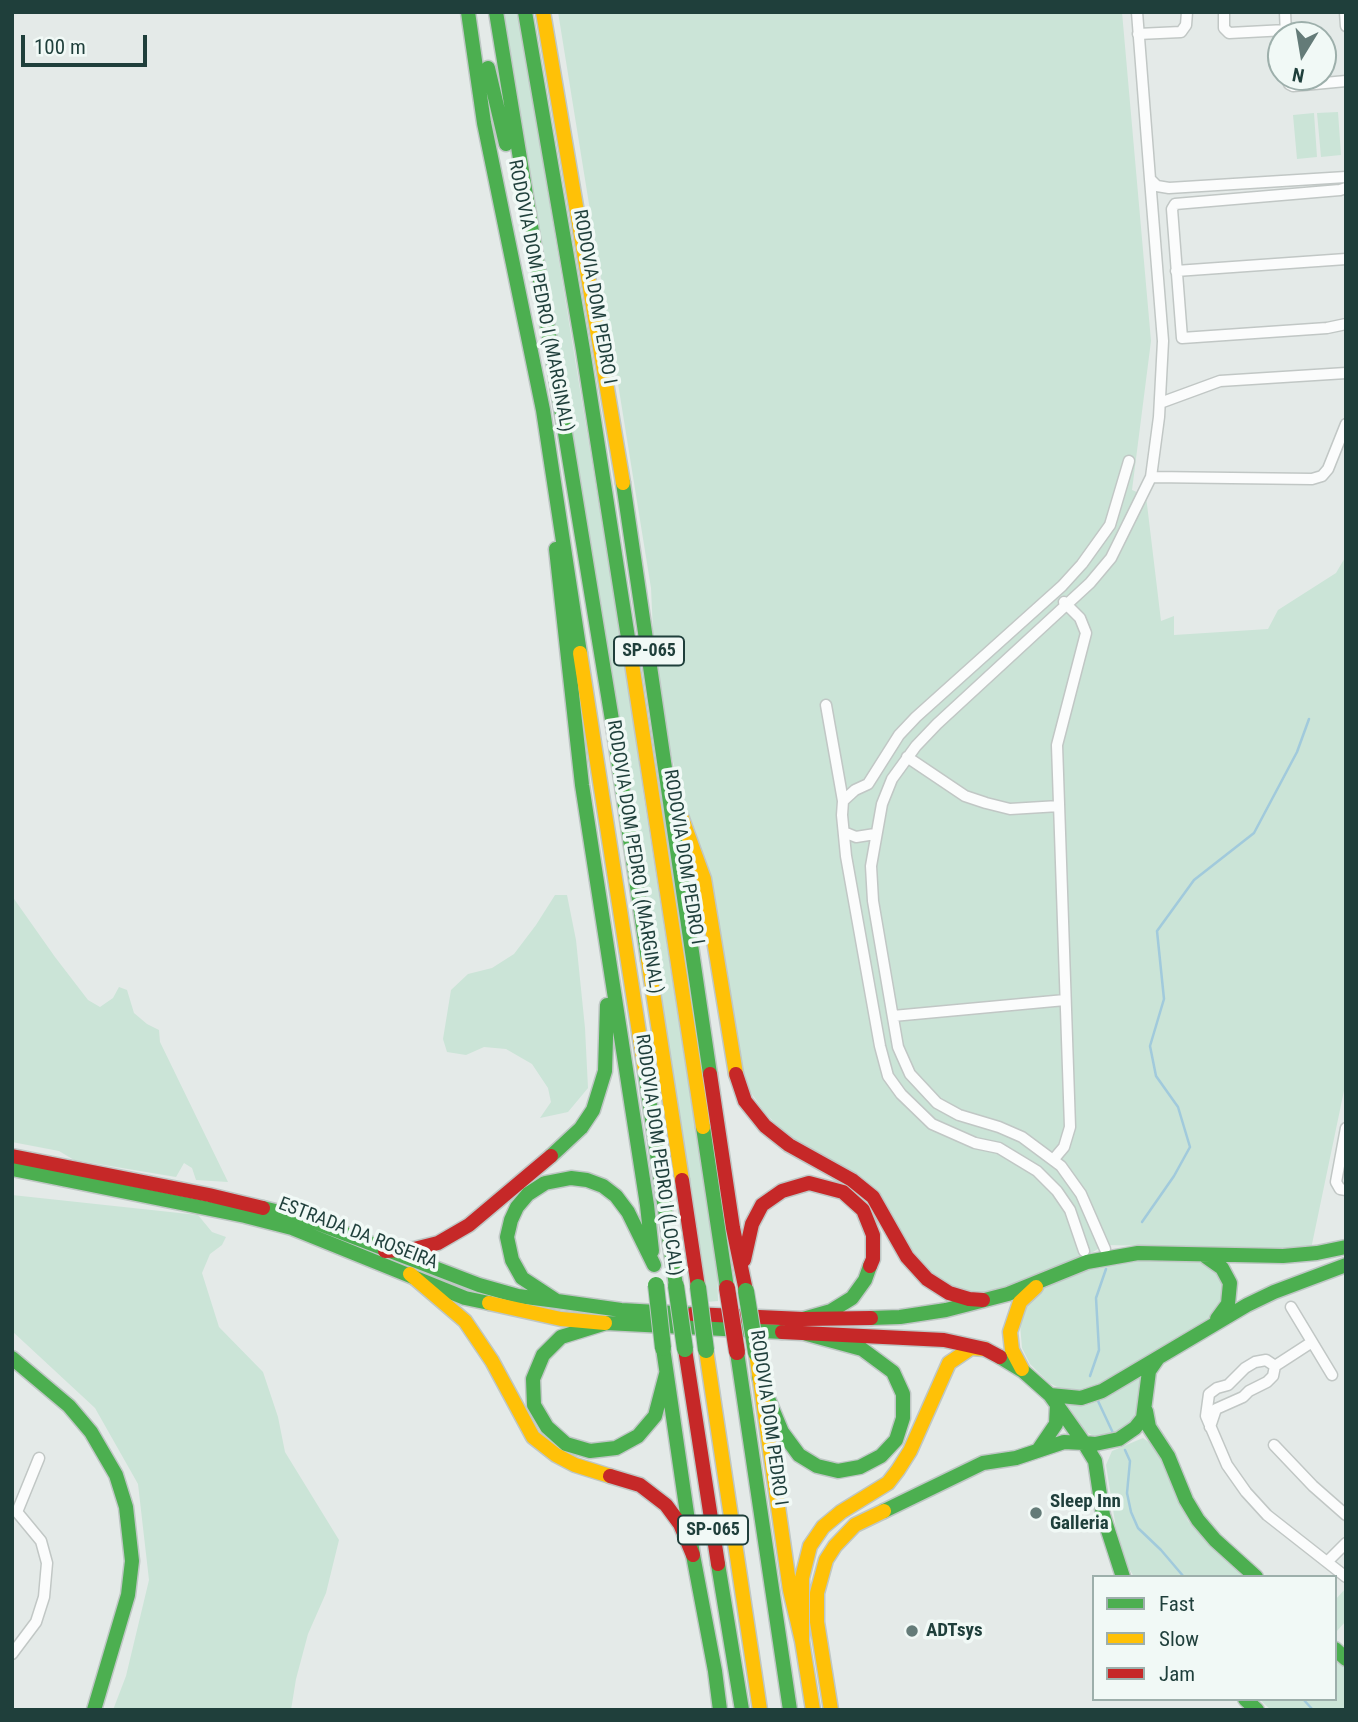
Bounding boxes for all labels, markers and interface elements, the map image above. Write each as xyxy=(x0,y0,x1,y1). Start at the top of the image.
scale bar xyxy=(24,21,150,65)
north arrow xyxy=(1267,21,1337,91)
text: 100 m xyxy=(34,35,86,59)
text: N xyxy=(1290,63,1306,88)
street label: RODOVIA DOM PEDRO I (MARGINAL) xyxy=(502,158,578,434)
street label: RODOVIA DOM PEDRO I xyxy=(567,208,621,386)
road number: SP-065 xyxy=(614,636,684,666)
street label: RODOVIA DOM PEDRO I (MARGINAL) xyxy=(601,719,667,995)
street label: RODOVIA DOM PEDRO I xyxy=(658,768,708,946)
street label: RODOVIA DOM PEDRO I (LOCAL) xyxy=(630,1033,686,1277)
street label: ESTRADA DA ROSEIRA xyxy=(275,1193,441,1275)
street label: RODOVIA DOM PEDRO I xyxy=(744,1329,792,1507)
place label: Sleep Inn Galleria xyxy=(1050,1491,1121,1535)
marker: Sleep Inn Galleria xyxy=(1028,1505,1044,1521)
road number: SP-065 xyxy=(678,1516,748,1545)
legend xyxy=(1092,1575,1337,1701)
text: Fast xyxy=(1159,1592,1195,1616)
place label: ADTsys xyxy=(926,1620,983,1642)
marker: ADTsys xyxy=(904,1623,920,1639)
text: Slow xyxy=(1159,1627,1199,1651)
text: Jam xyxy=(1159,1662,1195,1686)

